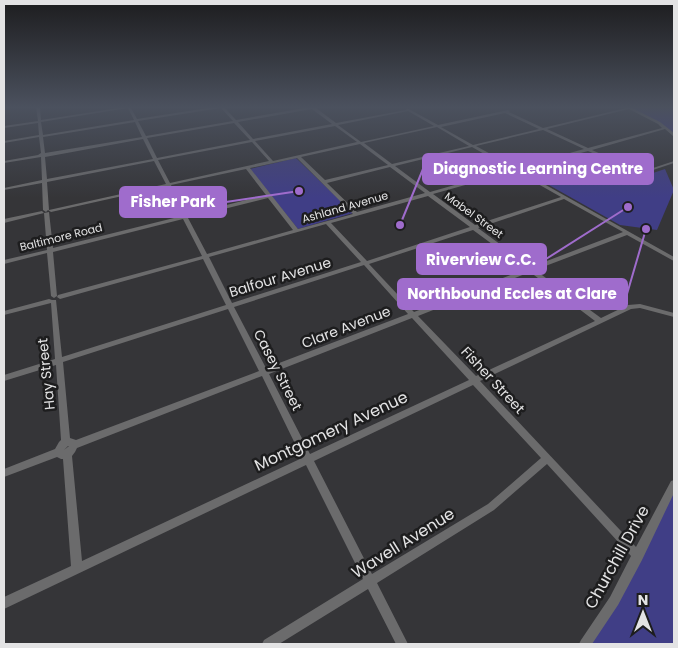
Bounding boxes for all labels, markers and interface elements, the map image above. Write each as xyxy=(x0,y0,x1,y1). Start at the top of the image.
callout: Diagnostic Learning Centre xyxy=(423,154,653,184)
text: Diagnostic Learning Centre xyxy=(433,158,643,179)
callout: Fisher Park xyxy=(120,187,226,217)
street label: Ashland Avenue xyxy=(300,187,390,227)
street label: Mabel Street xyxy=(441,188,507,242)
text: Fisher Park xyxy=(130,191,216,212)
street label: Baltimore Road xyxy=(18,219,104,255)
callout: Riverview C.C. xyxy=(417,244,546,274)
text: Riverview C.C. xyxy=(426,249,536,270)
street label: Balfour Avenue xyxy=(227,252,334,302)
callout: Northbound Eccles at Clare xyxy=(398,279,627,309)
text: Northbound Eccles at Clare xyxy=(407,283,617,304)
street label: Clare Avenue xyxy=(299,301,394,353)
street label: Casey Street xyxy=(249,326,307,414)
street label: Hay Street xyxy=(32,337,60,411)
street label: Fisher Street xyxy=(457,342,529,418)
street label: Montgomery Avenue xyxy=(251,385,412,477)
street label: Churchill Drive xyxy=(579,501,655,613)
street label: Wavell Avenue xyxy=(347,502,459,584)
north arrow xyxy=(618,588,668,638)
text: N xyxy=(638,590,648,610)

